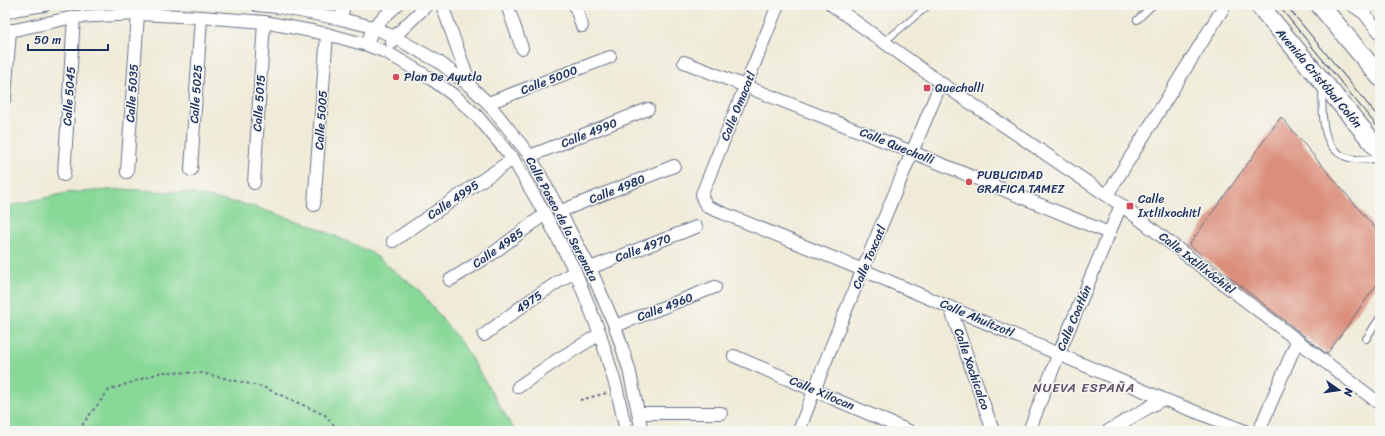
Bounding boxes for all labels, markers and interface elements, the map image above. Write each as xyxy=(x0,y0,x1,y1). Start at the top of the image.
street label: Avenida Cristóbal Colón xyxy=(1270,22,1368,134)
scale bar xyxy=(28,26,108,52)
text: 50 m xyxy=(34,29,61,51)
street label: Calle 5000 xyxy=(517,59,581,101)
street label: Calle 5035 xyxy=(119,63,145,123)
street label: Calle 5025 xyxy=(183,64,209,124)
street label: Calle 5045 xyxy=(56,66,82,126)
place label: Plan De Ayutla xyxy=(404,66,482,88)
street label: Calle Omacatl xyxy=(714,67,762,144)
marker: Plan De Ayutla xyxy=(391,72,401,82)
street label: Calle 5015 xyxy=(246,74,272,132)
place label: Quecholli xyxy=(935,77,984,99)
marker: Quecholli xyxy=(922,83,932,93)
street label: Calle 5005 xyxy=(308,90,334,150)
street label: Calle 4990 xyxy=(557,112,621,154)
street label: Calle Quecholli xyxy=(856,121,938,171)
street label: Calle Paseo de la Serenata xyxy=(520,152,605,286)
place label: PUBLICIDAD GRAFICA TAMEZ xyxy=(977,164,1065,200)
street label: Calle 4980 xyxy=(585,168,649,210)
street label: Calle 4995 xyxy=(422,174,484,226)
marker: PUBLICIDAD GRAFICA TAMEZ xyxy=(964,177,974,187)
place label: Calle Ixtlilxochitl xyxy=(1137,188,1201,224)
marker: Calle Ixtlilxochitl xyxy=(1125,201,1135,211)
street label: Calle Toxcatl xyxy=(846,221,893,292)
street label: Calle 4985 xyxy=(467,222,529,274)
street label: Calle Ixtlilxóchitl xyxy=(1154,226,1241,300)
street label: Calle 4970 xyxy=(612,227,675,269)
street label: Calle Coatlán xyxy=(1050,281,1098,354)
street label: 4975 xyxy=(511,285,547,319)
street label: Calle 4960 xyxy=(634,286,697,328)
street label: Calle Ahuítzotl xyxy=(936,292,1018,344)
street label: Calle Xochicalco xyxy=(948,325,996,413)
street label: Calle Xilocan xyxy=(786,369,858,417)
north arrow xyxy=(1319,370,1359,410)
district label: NUEVA ESPAÑA xyxy=(1033,376,1135,399)
text: N xyxy=(1338,385,1359,398)

